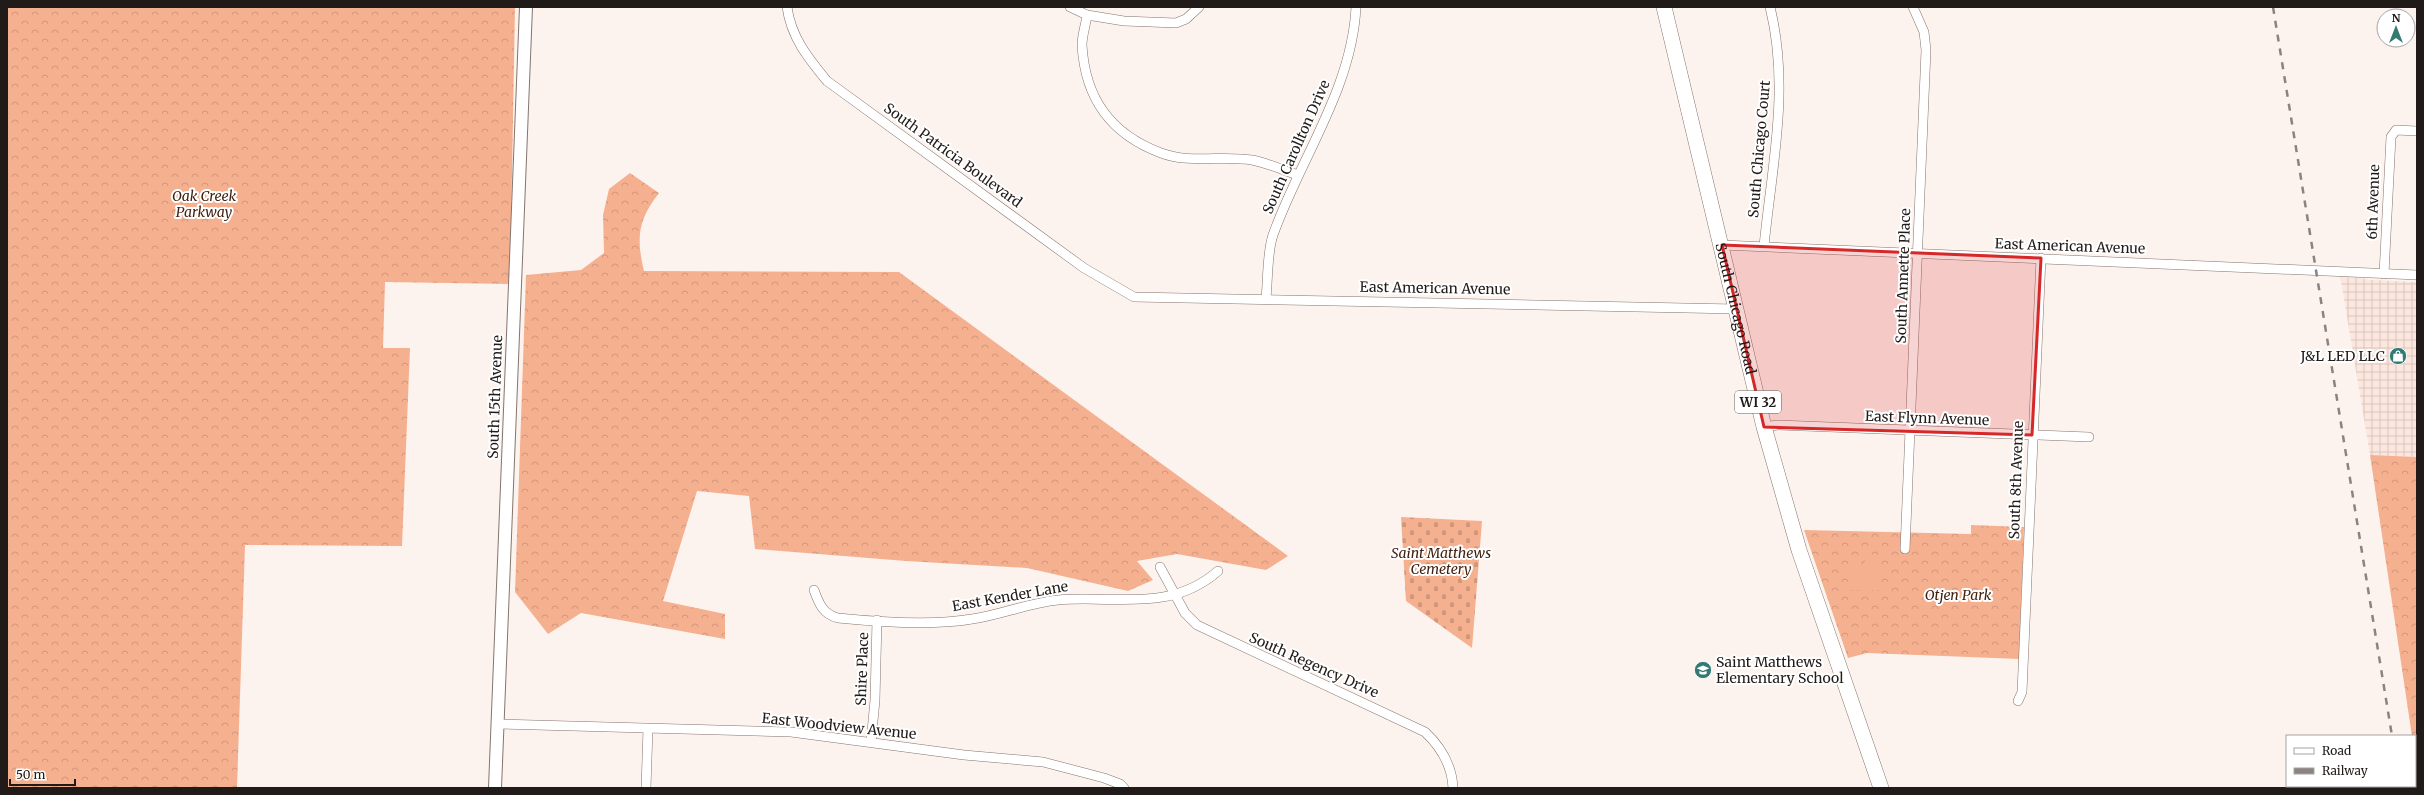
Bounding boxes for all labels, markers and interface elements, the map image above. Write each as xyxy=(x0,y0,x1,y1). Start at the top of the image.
north arrow xyxy=(2376,8,2416,48)
text: N xyxy=(2392,11,2401,25)
street label: South Carollton Drive xyxy=(1258,77,1334,217)
street label: South Chicago Court xyxy=(1744,79,1774,218)
street label: South Patricia Boulevard xyxy=(880,99,1026,211)
street label: 6th Avenue xyxy=(2363,164,2383,240)
park label: Oak Creek Parkway xyxy=(172,187,236,221)
street label: South Annette Place xyxy=(1892,208,1914,344)
street label: East American Avenue xyxy=(1994,234,2146,258)
street label: South Chicago Road xyxy=(1711,241,1760,377)
street label: East American Avenue xyxy=(1360,278,1510,298)
street label: South 15th Avenue xyxy=(484,335,506,459)
shop icon: J&L LED LLC xyxy=(2388,346,2408,366)
place label: J&L LED LLC xyxy=(2299,347,2385,365)
road number: WI 32 xyxy=(1735,391,1781,413)
street label: East Flynn Avenue xyxy=(1865,407,1989,429)
street label: South 8th Avenue xyxy=(2005,420,2027,540)
park label: Saint Matthews Cemetery xyxy=(1391,544,1491,578)
street label: East Kender Lane xyxy=(951,577,1069,615)
park label: Otjen Park xyxy=(1925,586,1992,604)
street label: South Regency Drive xyxy=(1246,628,1382,702)
street label: Shire Place xyxy=(852,632,872,706)
place label: Saint Matthews Elementary School xyxy=(1716,653,1844,687)
school or university icon: Saint Matthews Elementary School xyxy=(1693,660,1713,680)
street label: East Woodview Avenue xyxy=(761,709,917,743)
legend xyxy=(2286,735,2416,787)
text: Road xyxy=(2322,743,2351,758)
scale bar xyxy=(10,761,75,787)
text: Railway xyxy=(2322,763,2368,778)
text: 50 m xyxy=(16,767,45,782)

